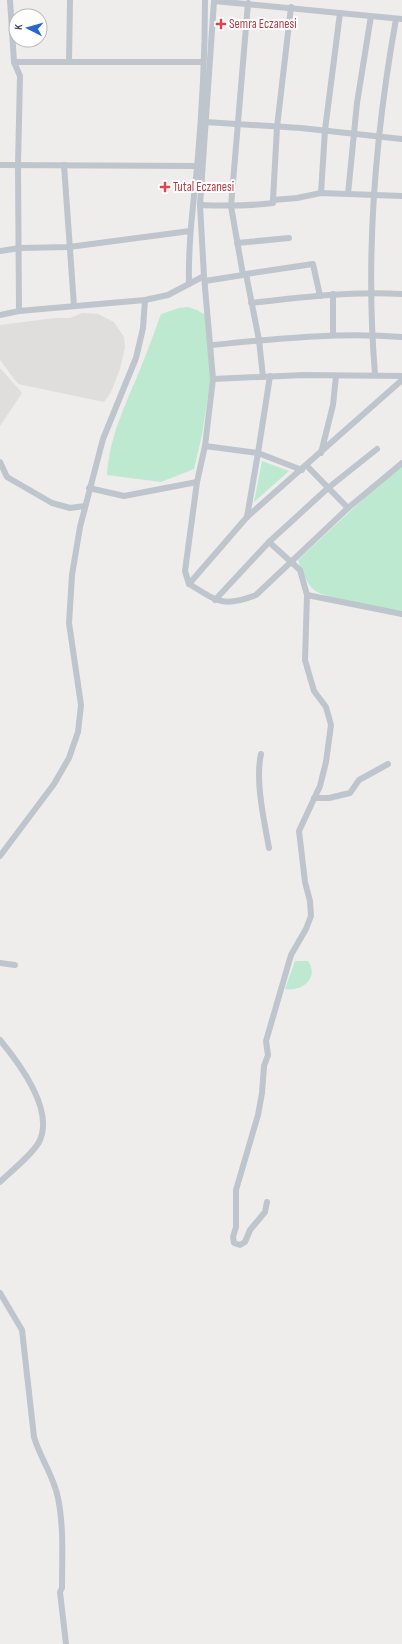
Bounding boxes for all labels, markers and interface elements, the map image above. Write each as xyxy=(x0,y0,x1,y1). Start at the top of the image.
north arrow xyxy=(8,8,48,48)
place label: Semra Eczanesi xyxy=(229,16,297,32)
marker: Semra Eczanesi xyxy=(216,19,226,29)
text: K xyxy=(12,23,25,30)
place label: Tutal Eczanesi xyxy=(173,179,234,195)
marker: Tutal Eczanesi xyxy=(160,182,170,192)

